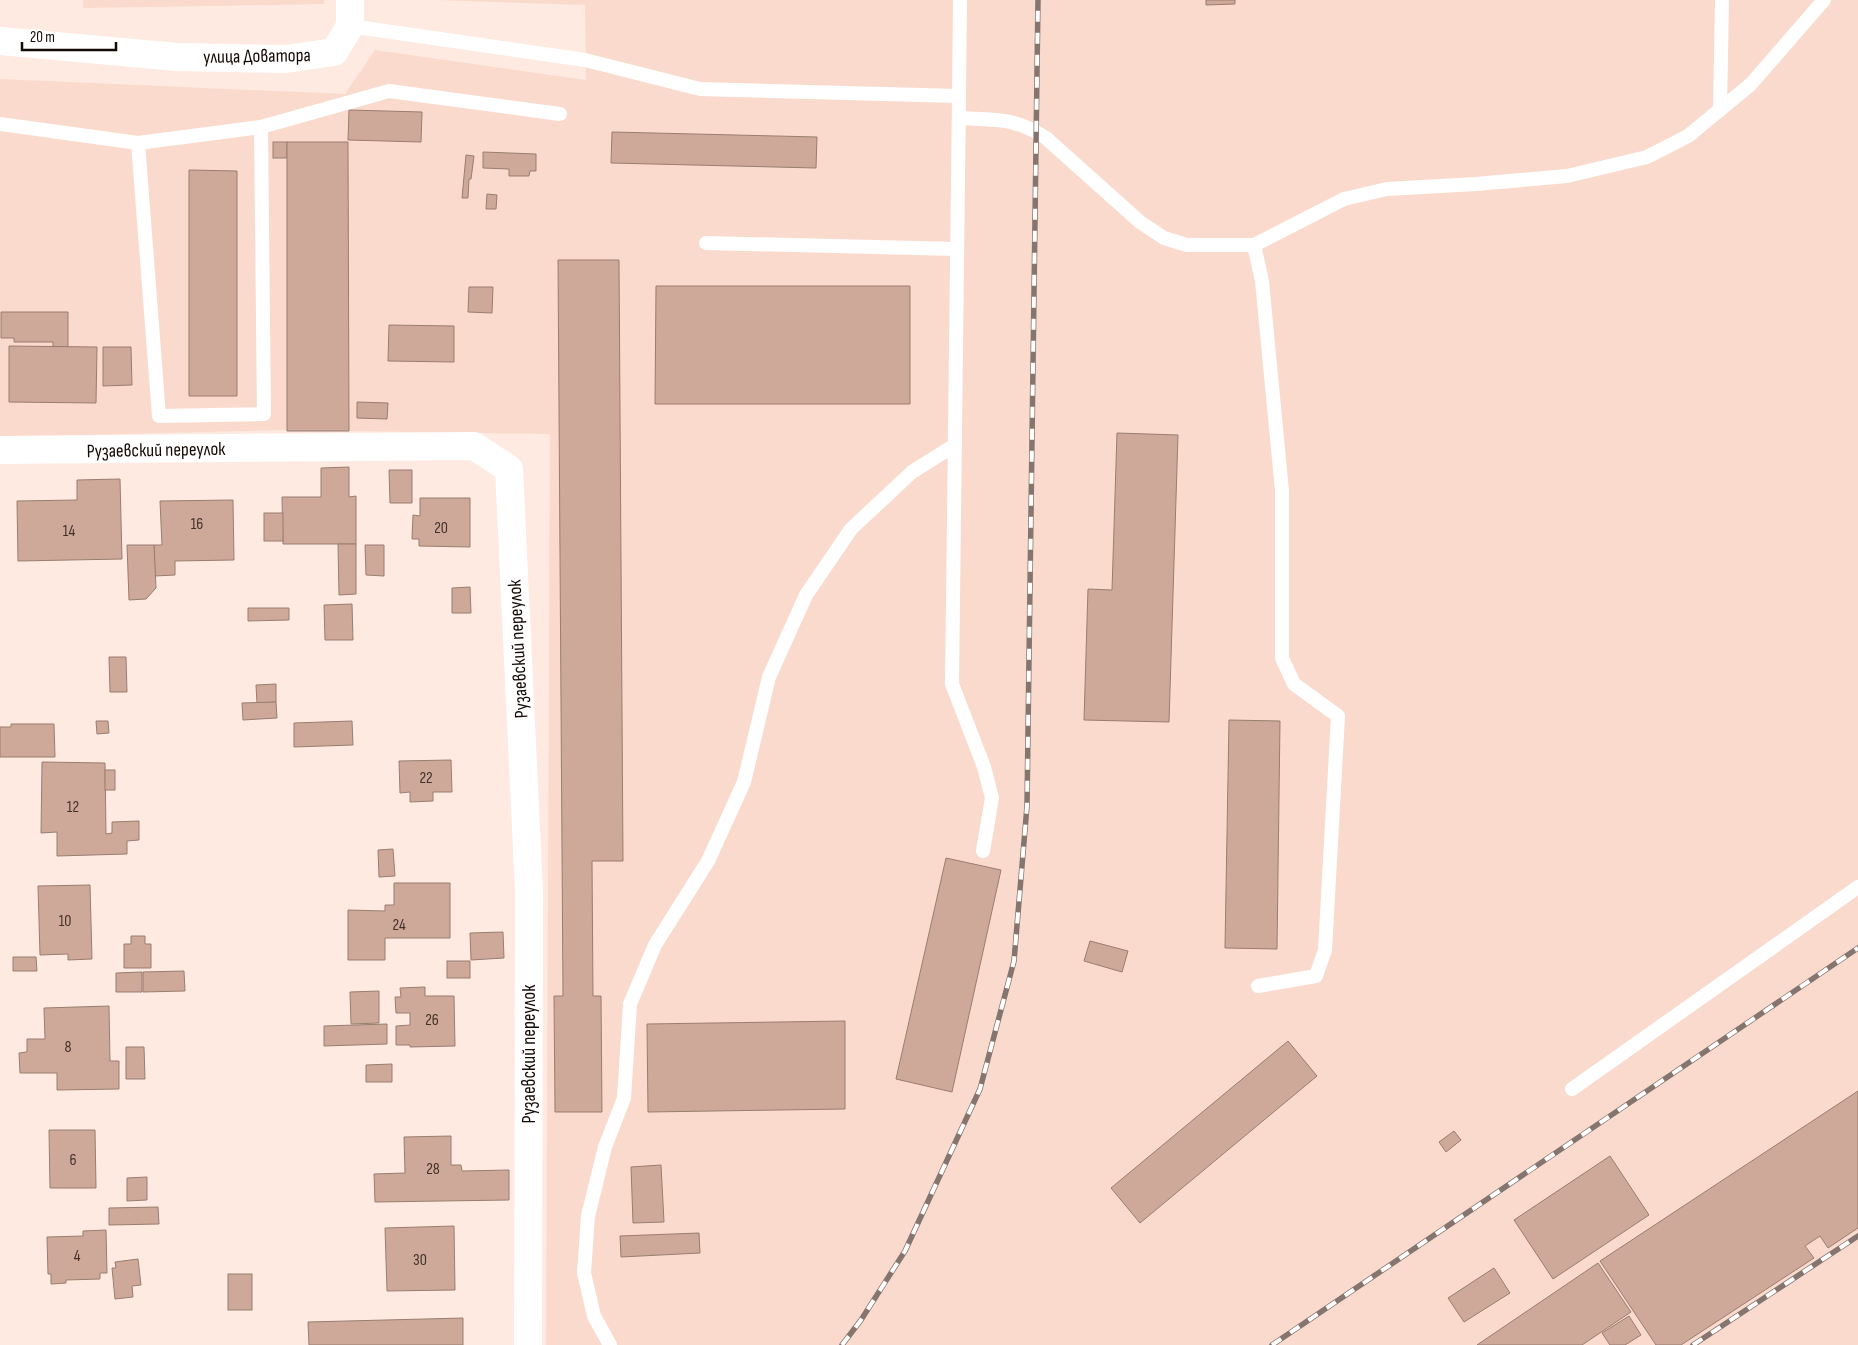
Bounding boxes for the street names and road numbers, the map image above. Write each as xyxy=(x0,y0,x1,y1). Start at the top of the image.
street label: улица Доватора xyxy=(203,44,311,69)
street label: Рузаевский переулок xyxy=(86,438,226,463)
street label: Рузаевский переулок xyxy=(503,578,534,719)
street label: Рузаевский переулок xyxy=(518,984,541,1123)

